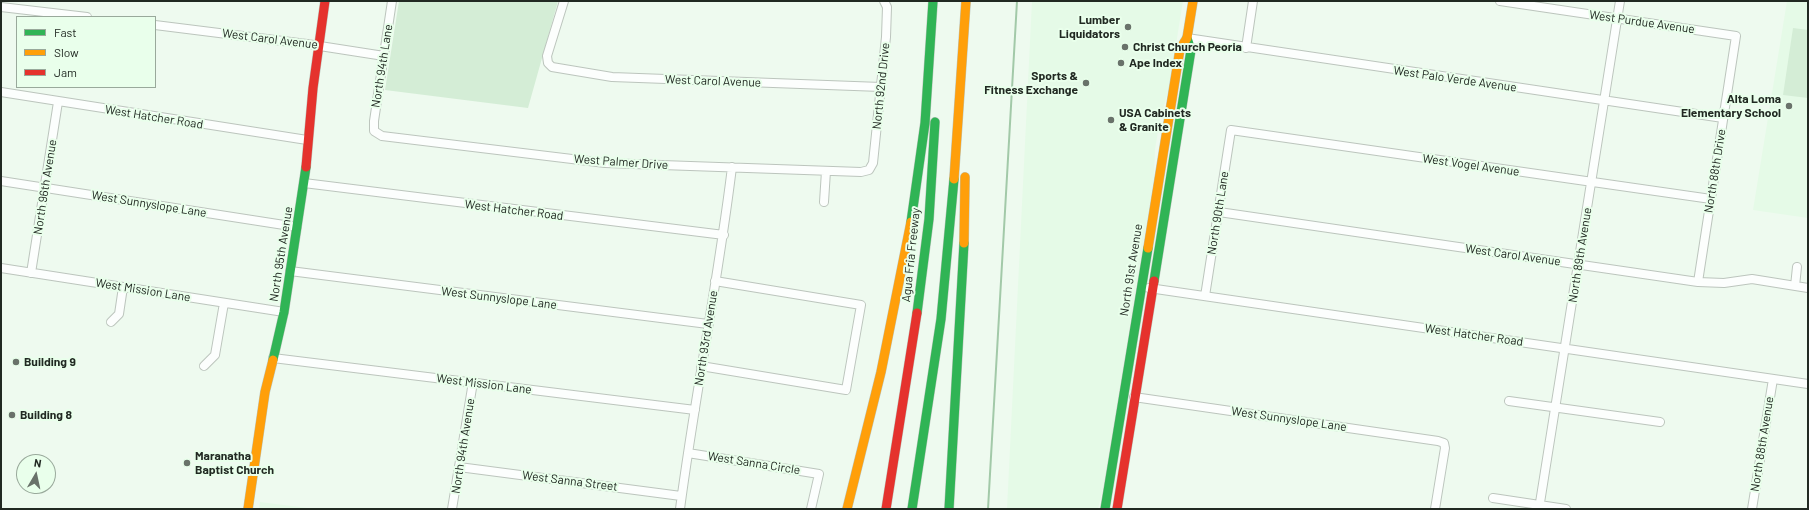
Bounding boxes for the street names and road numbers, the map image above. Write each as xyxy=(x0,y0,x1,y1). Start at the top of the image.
street label: West Purdue Avenue xyxy=(1588,7,1696,37)
street label: North 94th Lane xyxy=(368,23,396,109)
street label: West Carol Avenue xyxy=(221,26,319,52)
street label: North 92nd Drive xyxy=(869,42,893,130)
street label: West Palo Verde Avenue xyxy=(1392,63,1518,95)
street label: West Carol Avenue xyxy=(665,72,761,90)
street label: West Hatcher Road xyxy=(104,102,204,132)
street label: North 88th Drive xyxy=(1701,128,1729,214)
street label: North 96th Avenue xyxy=(30,138,60,236)
street label: West Vogel Avenue xyxy=(1422,151,1520,179)
street label: West Palmer Drive xyxy=(573,152,669,172)
street label: North 90th Lane xyxy=(1204,170,1232,256)
street label: West Sunnyslope Lane xyxy=(90,188,208,220)
street label: West Hatcher Road xyxy=(464,197,564,223)
street label: North 95th Avenue xyxy=(266,205,296,303)
street label: North 89th Avenue xyxy=(1565,206,1595,304)
street label: Agua Fria Freeway xyxy=(899,207,923,303)
street label: North 91st Avenue xyxy=(1117,223,1145,317)
street label: West Carol Avenue xyxy=(1464,241,1562,269)
street label: West Mission Lane xyxy=(94,275,192,305)
street label: West Sunnyslope Lane xyxy=(440,284,558,312)
street label: North 93rd Avenue xyxy=(691,289,721,387)
street label: West Hatcher Road xyxy=(1424,321,1524,349)
street label: West Mission Lane xyxy=(435,371,533,397)
street label: North 88th Avenue xyxy=(1747,395,1777,493)
street label: North 94th Avenue xyxy=(448,397,478,495)
street label: West Sunnyslope Lane xyxy=(1230,404,1348,434)
street label: West Sanna Circle xyxy=(707,449,801,477)
street label: West Sanna Street xyxy=(521,468,619,494)

